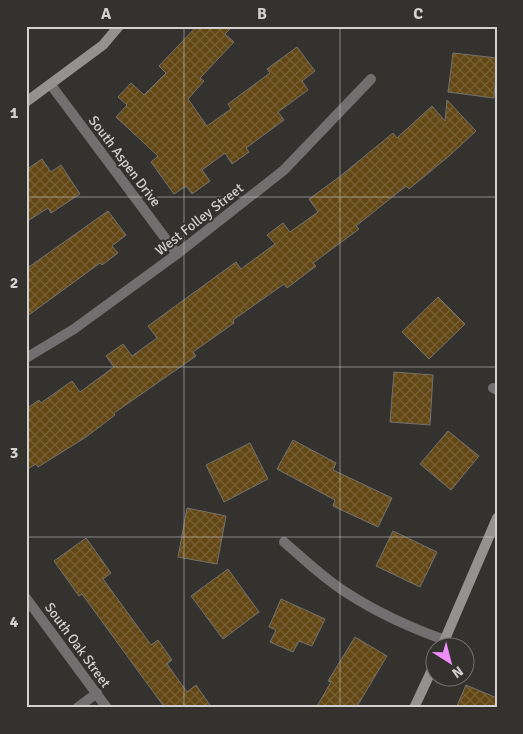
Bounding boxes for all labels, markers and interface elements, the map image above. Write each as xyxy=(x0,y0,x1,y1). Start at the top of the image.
text: A xyxy=(101,4,112,24)
text: B xyxy=(257,4,267,24)
text: C xyxy=(413,4,423,24)
text: 1 xyxy=(10,103,19,123)
street label: South Aspen Drive xyxy=(85,112,164,210)
street label: West Folley Street xyxy=(152,180,247,259)
text: 2 xyxy=(10,273,18,293)
text: 3 xyxy=(10,443,18,463)
street label: South Oak Street xyxy=(41,599,114,691)
text: 4 xyxy=(10,612,19,632)
north arrow xyxy=(426,636,476,686)
text: N xyxy=(448,662,466,682)

